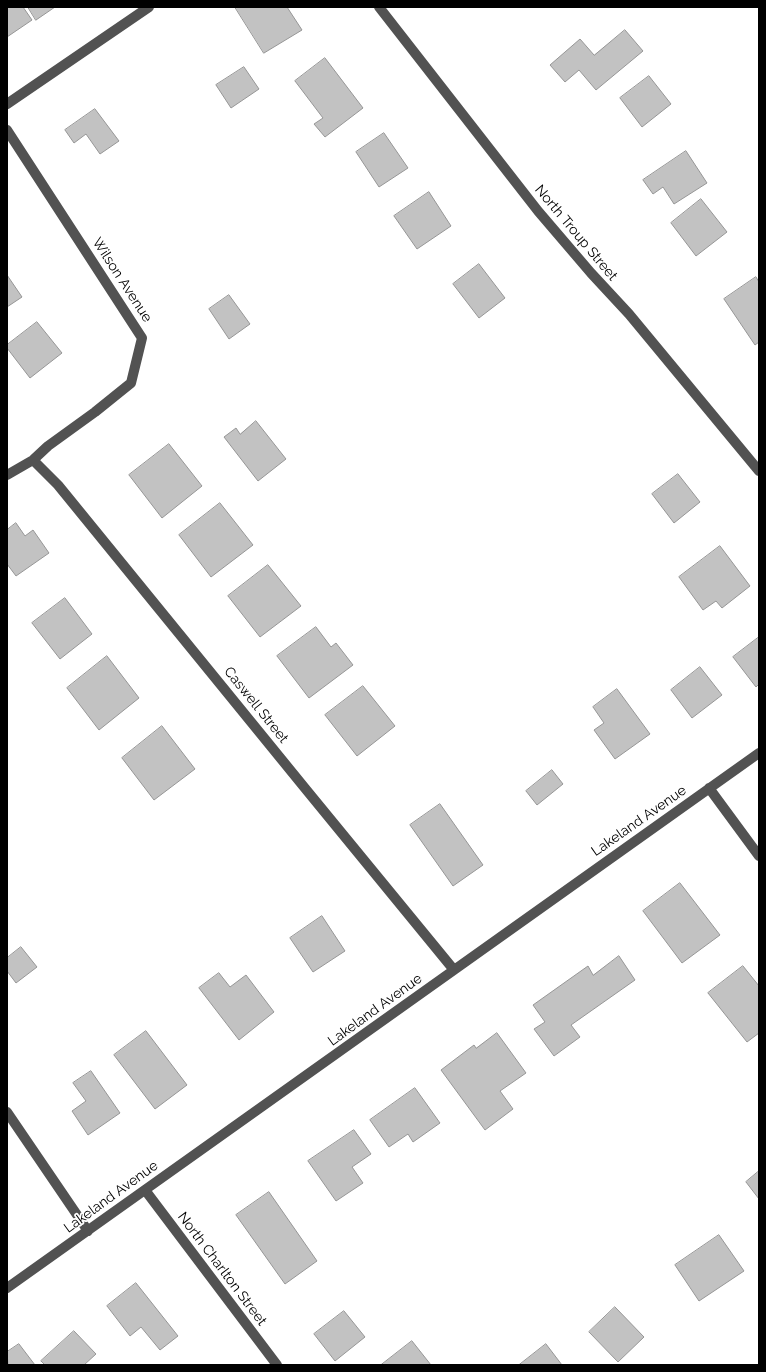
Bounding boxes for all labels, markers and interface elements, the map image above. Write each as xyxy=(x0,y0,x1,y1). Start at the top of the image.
street label: North Troup Street xyxy=(531,182,621,284)
street label: Wilson Avenue xyxy=(88,235,156,325)
street label: Caswell Street xyxy=(220,663,292,747)
street label: Lakeland Avenue xyxy=(588,782,690,860)
street label: Lakeland Avenue xyxy=(325,970,425,1050)
street label: Lakeland Avenue xyxy=(61,1157,161,1237)
street label: North Charlton Street xyxy=(174,1209,270,1329)

